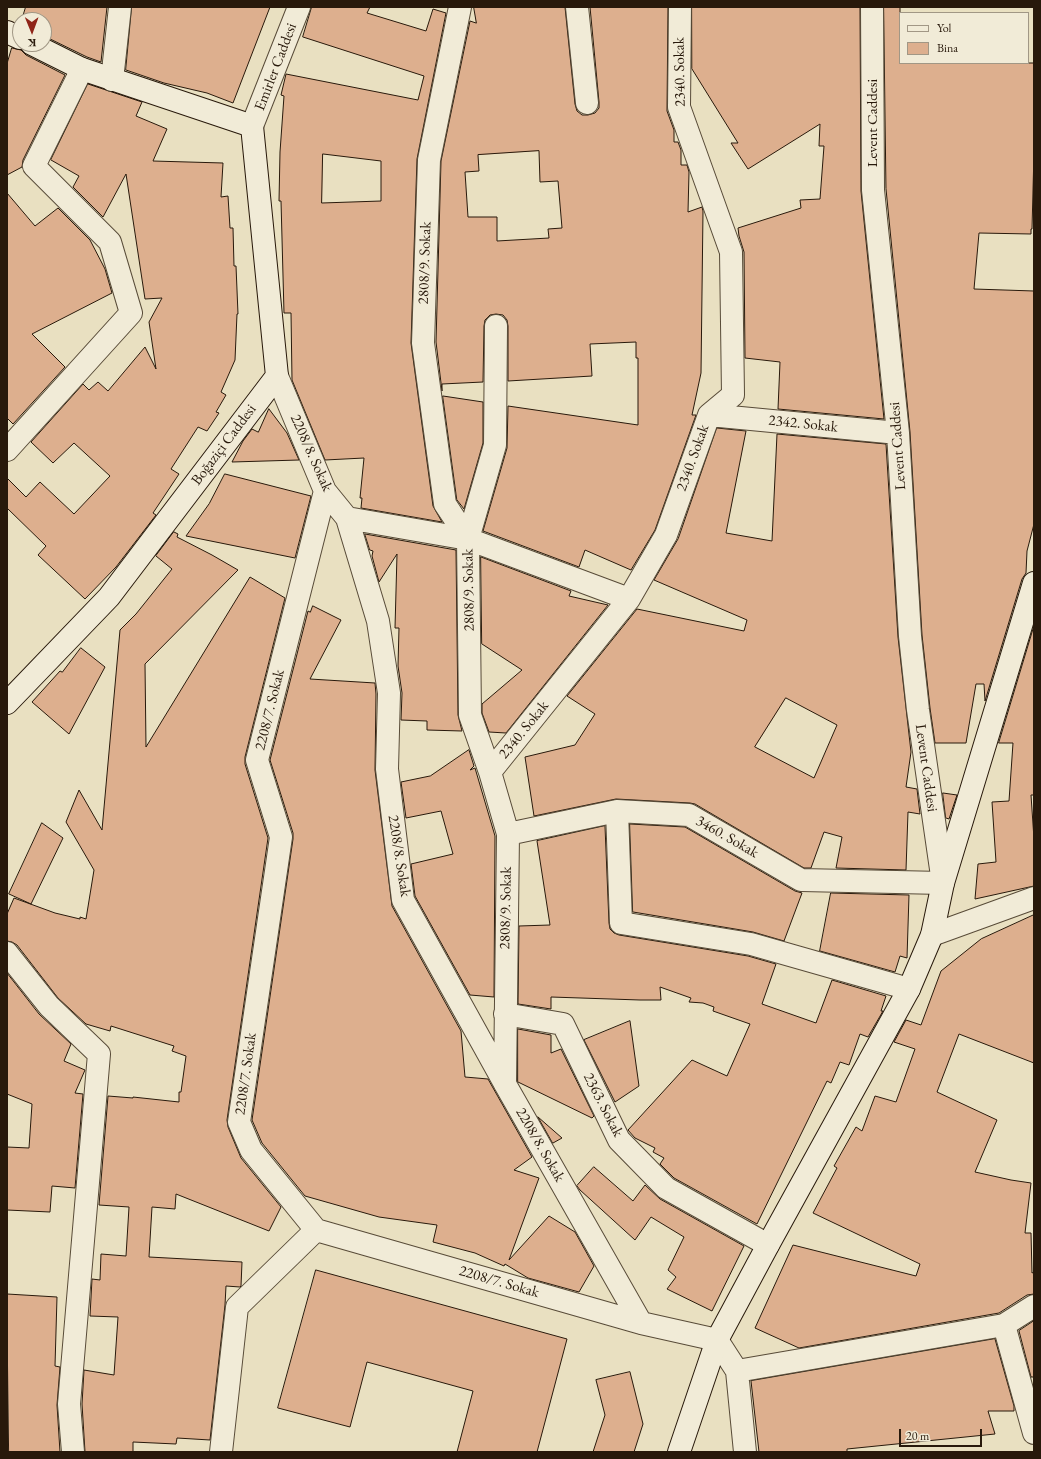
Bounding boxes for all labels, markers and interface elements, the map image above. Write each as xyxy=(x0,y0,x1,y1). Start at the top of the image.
north arrow xyxy=(12,12,52,52)
legend xyxy=(899,12,1029,64)
text: Yol xyxy=(937,20,951,36)
street label: Emirler Caddesi xyxy=(251,21,301,113)
text: K xyxy=(28,36,37,50)
street label: 2340. Sokak xyxy=(670,37,690,107)
text: Bina xyxy=(937,40,958,56)
street label: Levent Caddesi xyxy=(864,79,882,167)
street label: 2808/9. Sokak xyxy=(415,221,435,305)
street label: Boğaziçi Caddesi xyxy=(188,401,260,489)
street label: Levent Caddesi xyxy=(886,401,910,491)
street label: 2342. Sokak xyxy=(768,411,838,437)
street label: 2208/8. Sokak xyxy=(286,412,336,494)
street label: 2340. Sokak xyxy=(673,422,713,494)
street label: 2808/9. Sokak xyxy=(459,549,479,631)
street label: 2208/7. Sokak xyxy=(251,668,289,752)
street label: 2340. Sokak xyxy=(495,697,553,763)
street label: Levent Caddesi xyxy=(911,723,941,813)
street label: 3460. Sokak xyxy=(692,812,762,862)
street label: 2208/8. Sokak xyxy=(384,814,414,898)
street label: 2808/9. Sokak xyxy=(496,867,516,949)
street label: 2208/7. Sokak xyxy=(231,1032,261,1116)
street label: 2363. Sokak xyxy=(579,1070,627,1140)
street label: 2208/8. Sokak xyxy=(512,1105,568,1185)
street label: 2208/7. Sokak xyxy=(457,1262,541,1302)
scale bar xyxy=(901,1421,984,1447)
text: 20 m xyxy=(906,1428,929,1444)

